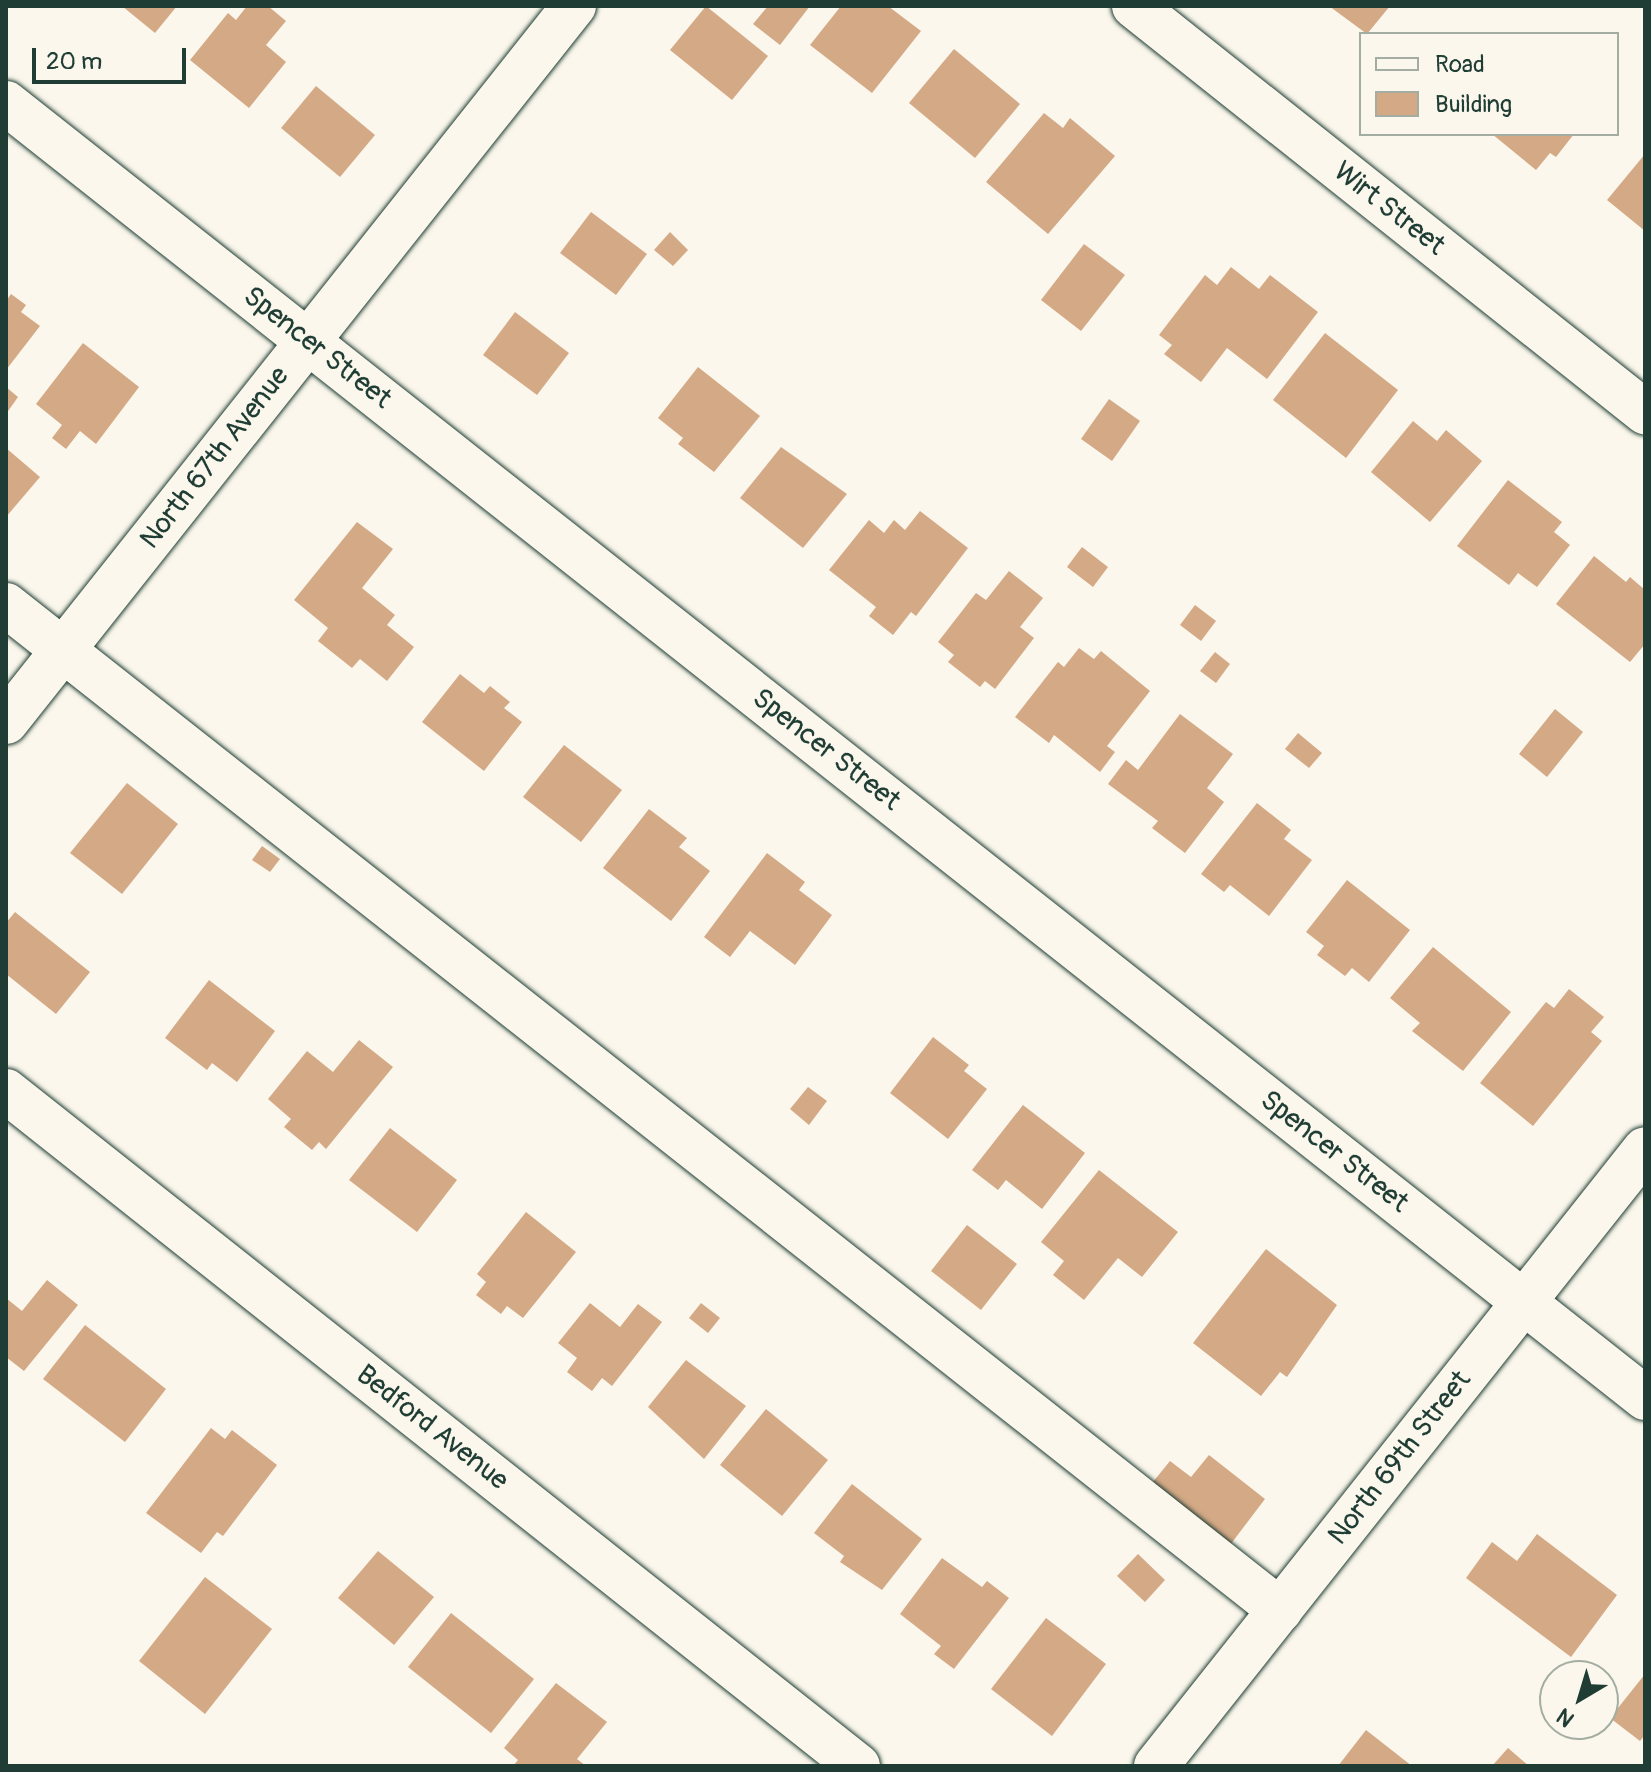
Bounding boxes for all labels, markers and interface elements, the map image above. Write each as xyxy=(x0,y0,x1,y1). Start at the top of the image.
scale bar xyxy=(36,32,190,82)
legend xyxy=(1359,32,1619,136)
text: 20 m xyxy=(46,47,102,76)
text: Road xyxy=(1435,50,1485,79)
text: Building xyxy=(1435,90,1512,119)
street label: Wirt Street xyxy=(1327,155,1451,263)
street label: Spencer Street xyxy=(236,280,398,416)
street label: North 67th Avenue xyxy=(133,360,297,556)
street label: Spencer Street xyxy=(745,682,907,818)
street label: Spencer Street xyxy=(1253,1084,1415,1220)
street label: Bedford Avenue xyxy=(349,1358,515,1498)
street label: North 69th Street xyxy=(1322,1364,1478,1552)
north arrow xyxy=(1539,1660,1619,1740)
text: N xyxy=(1551,1702,1580,1733)

